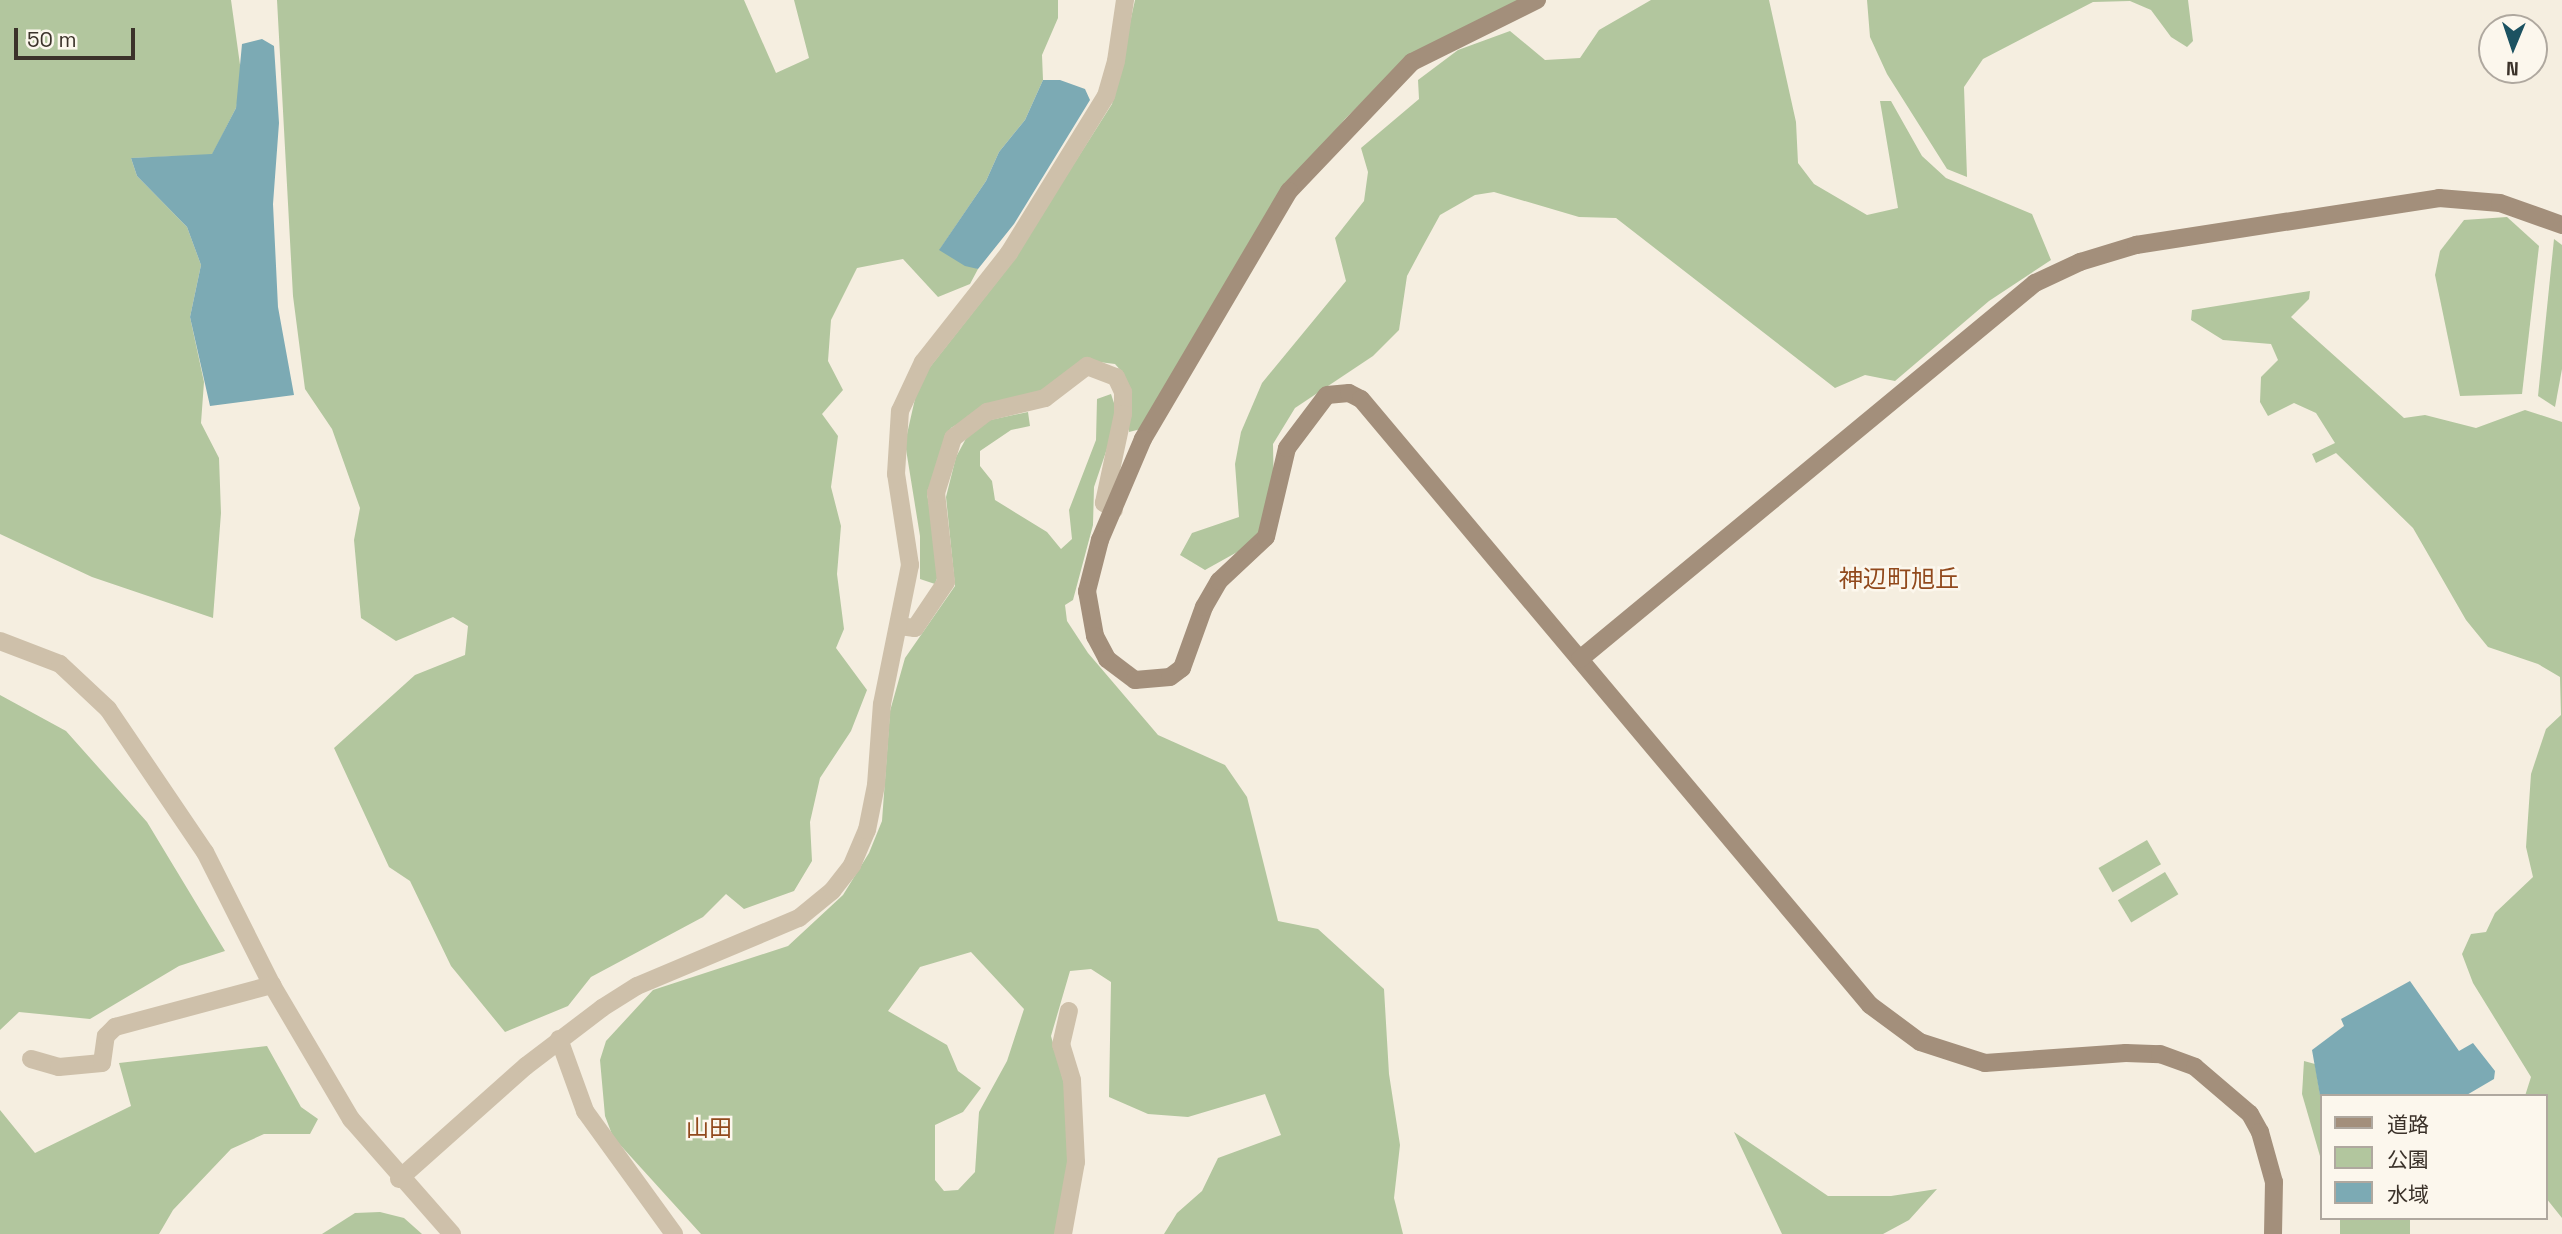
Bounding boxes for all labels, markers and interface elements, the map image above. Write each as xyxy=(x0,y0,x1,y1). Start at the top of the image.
scale bar xyxy=(18,14,138,58)
north arrow xyxy=(2478,14,2548,84)
text: 50 m xyxy=(27,26,77,53)
text: N xyxy=(2506,56,2519,81)
district label: 神辺町旭丘 xyxy=(1839,565,1959,593)
legend xyxy=(2320,1094,2548,1220)
text: 道路 xyxy=(2387,1111,2429,1138)
district label: 山田 xyxy=(686,1114,732,1142)
text: 公園 xyxy=(2387,1146,2429,1173)
text: 水域 xyxy=(2387,1181,2429,1208)

